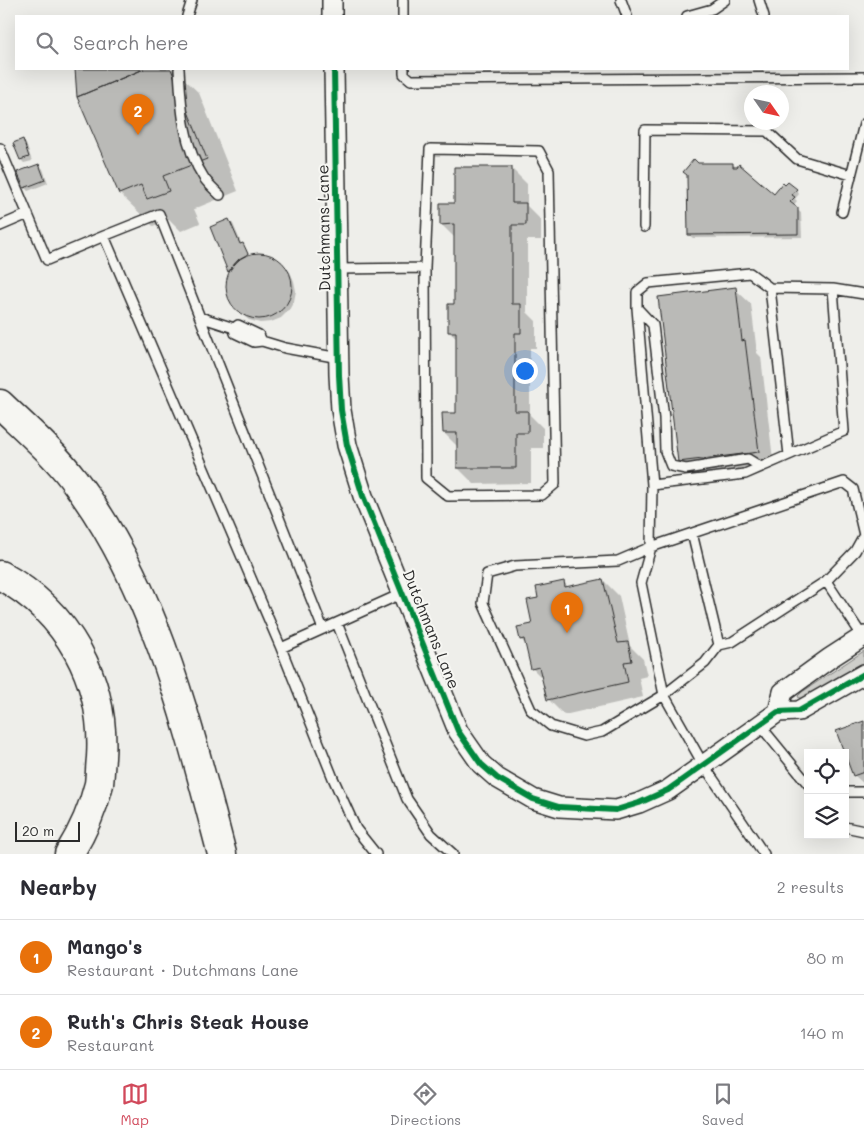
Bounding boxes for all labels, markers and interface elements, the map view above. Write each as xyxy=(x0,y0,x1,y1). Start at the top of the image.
search box xyxy=(15,15,849,70)
icon: search xyxy=(33,29,61,57)
text: Search here xyxy=(73,30,189,55)
north arrow xyxy=(744,85,789,130)
pin: 2 xyxy=(122,94,154,135)
street label: Dutchmans Lane xyxy=(311,164,335,292)
your location xyxy=(512,358,538,384)
street label: Dutchmans Lane xyxy=(399,566,465,692)
pin: 1 xyxy=(551,592,583,633)
map controls xyxy=(804,749,849,839)
button: locate xyxy=(804,749,849,794)
button: layers xyxy=(804,794,849,839)
scale bar xyxy=(15,819,80,842)
text: 20 m xyxy=(22,821,54,840)
text: Nearby xyxy=(20,873,97,900)
text: 2 results xyxy=(777,876,844,897)
text: Mango's xyxy=(67,934,142,959)
text: 1 xyxy=(32,947,40,968)
text: 80 m xyxy=(807,947,844,968)
text: Restaurant · Dutchmans Lane xyxy=(67,959,299,980)
text: Ruth's Chris Steak House xyxy=(67,1009,309,1034)
text: 2 xyxy=(32,1022,40,1043)
text: 140 m xyxy=(800,1022,844,1043)
text: Restaurant xyxy=(67,1034,155,1055)
tab: Map xyxy=(120,1080,149,1129)
tab: Directions xyxy=(390,1080,461,1129)
tab: Saved xyxy=(702,1080,744,1129)

